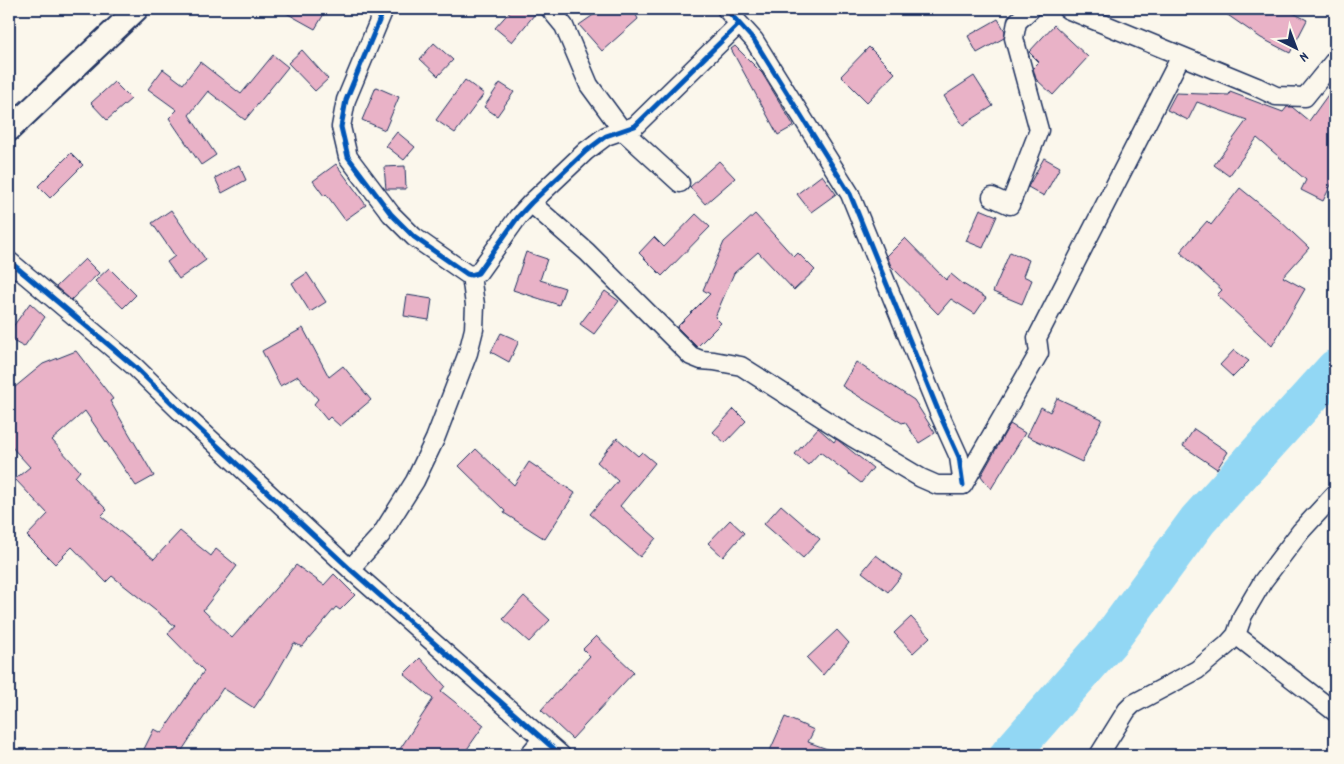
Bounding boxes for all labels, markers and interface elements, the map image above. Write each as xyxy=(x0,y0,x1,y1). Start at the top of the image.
north arrow xyxy=(1272,22,1322,72)
text: N xyxy=(1294,46,1313,66)

